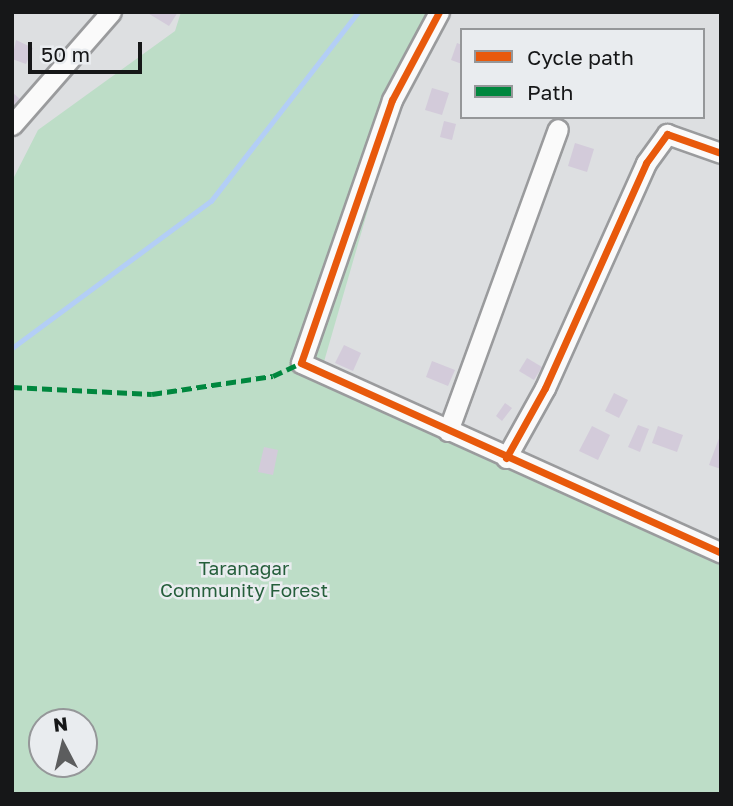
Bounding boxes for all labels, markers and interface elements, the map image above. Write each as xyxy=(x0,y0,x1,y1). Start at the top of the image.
scale bar xyxy=(32,28,145,72)
legend xyxy=(460,28,705,119)
text: 50 m xyxy=(41,41,90,67)
text: Cycle path xyxy=(527,44,634,70)
text: Path xyxy=(527,79,574,105)
park label: Taranagar Community Forest xyxy=(160,557,328,601)
north arrow xyxy=(28,708,98,778)
text: N xyxy=(52,711,69,736)

